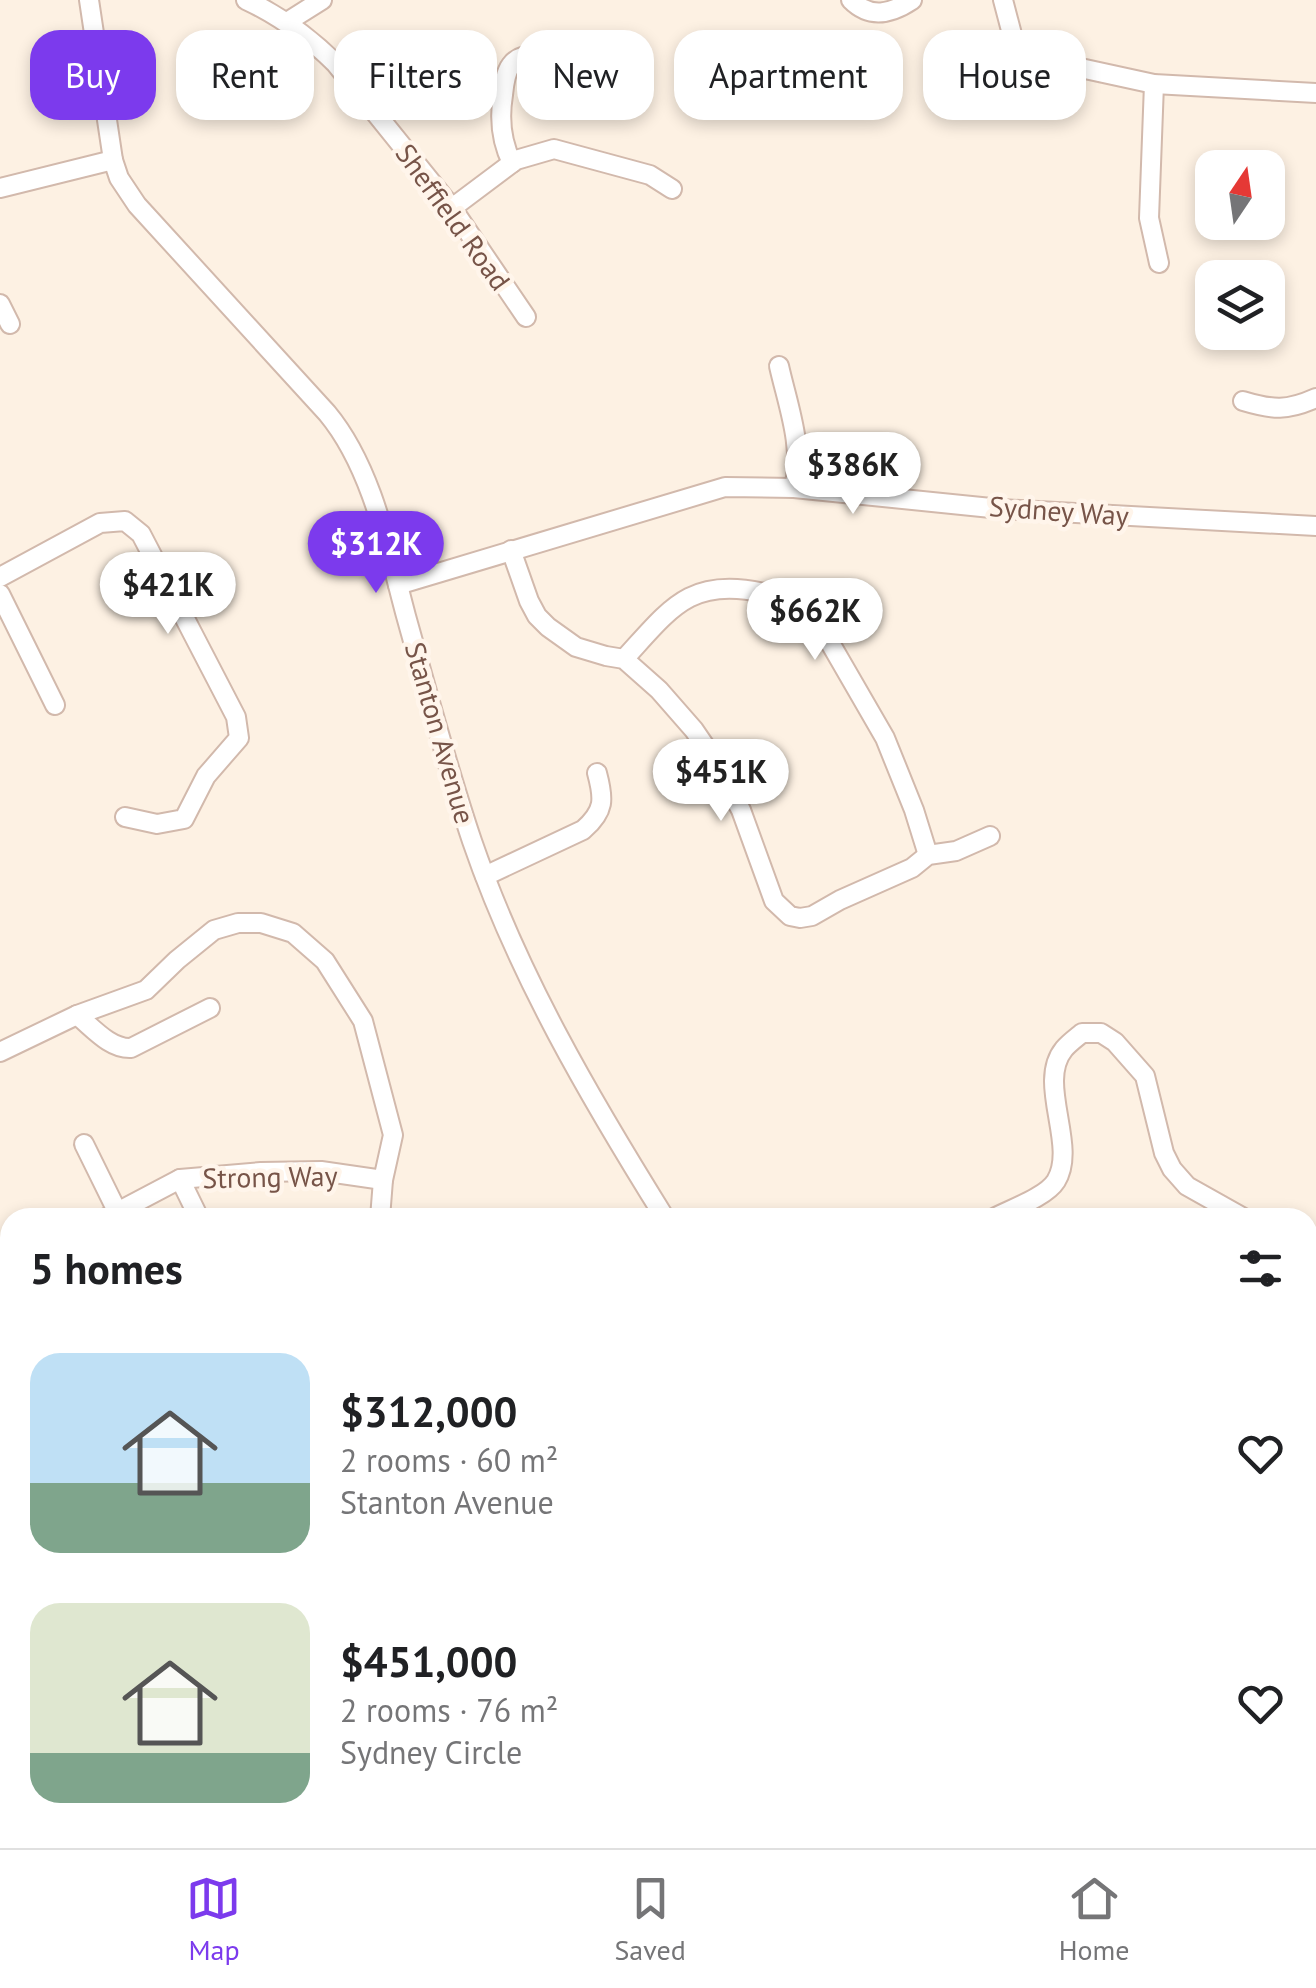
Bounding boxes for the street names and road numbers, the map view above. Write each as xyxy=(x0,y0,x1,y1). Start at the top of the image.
street label: Sheffield Road xyxy=(388,136,519,297)
street label: Sydney Way xyxy=(988,487,1130,534)
street label: Stanton Avenue xyxy=(397,638,484,828)
street label: Strong Way xyxy=(202,1157,338,1196)

